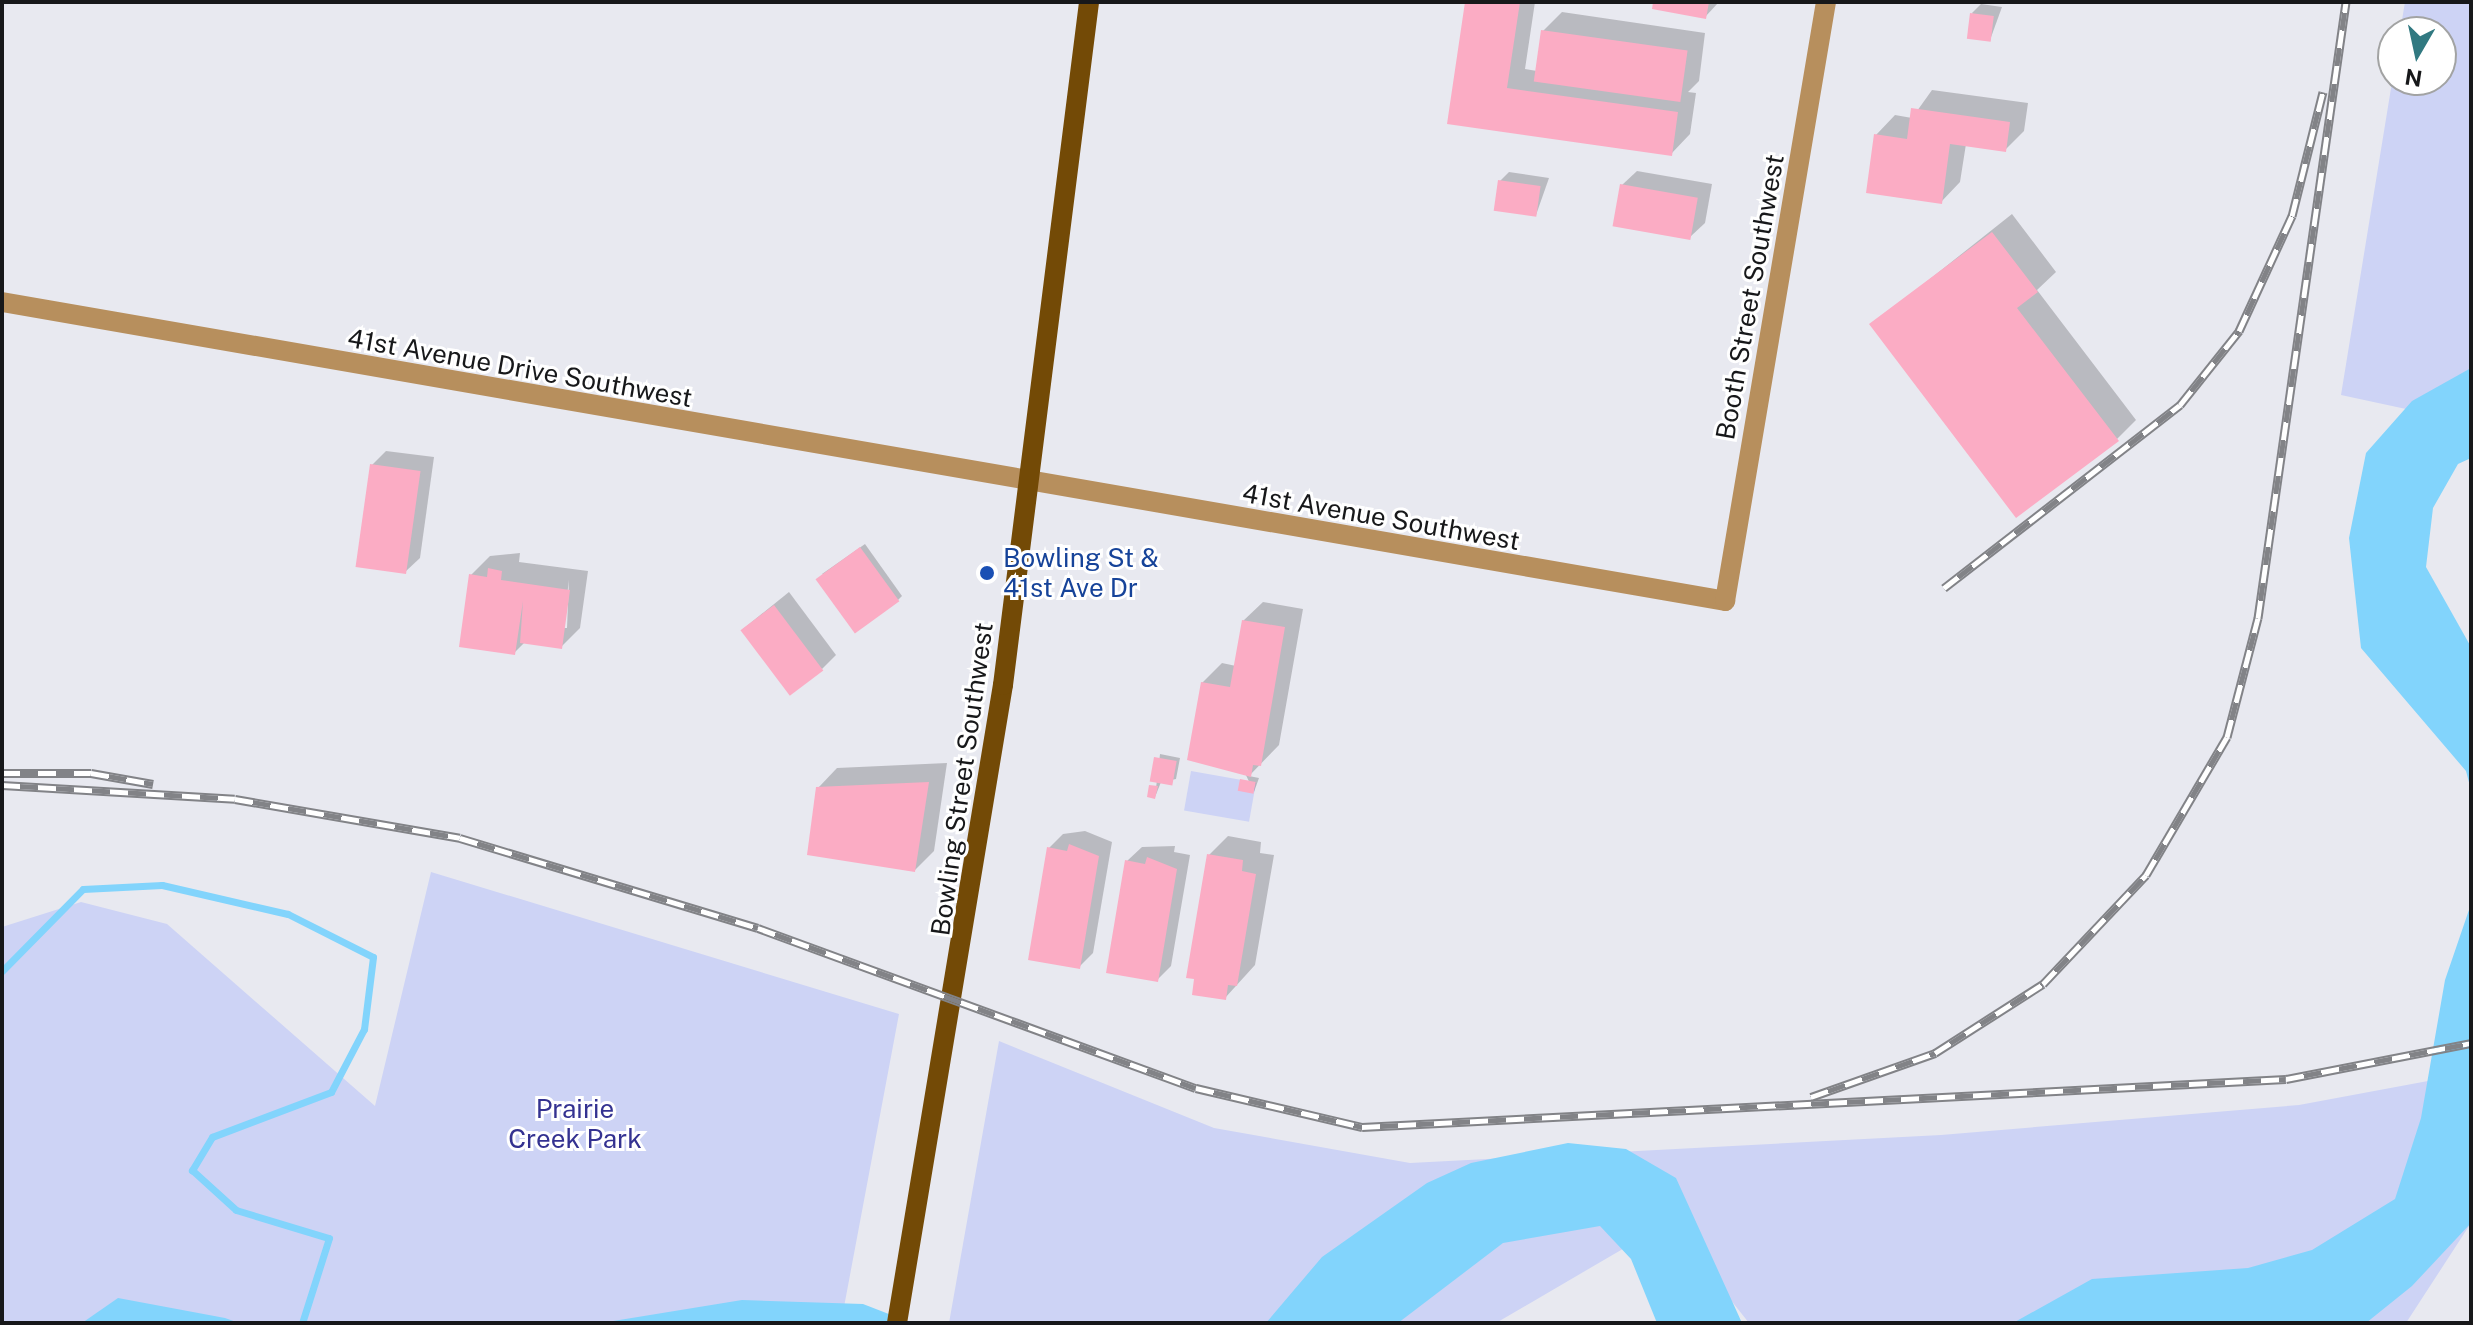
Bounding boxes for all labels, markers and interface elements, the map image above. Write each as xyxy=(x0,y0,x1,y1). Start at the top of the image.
north arrow xyxy=(2377,16,2457,96)
text: N xyxy=(2403,64,2424,92)
street label: Booth Street Southwest xyxy=(1710,152,1790,442)
street label: 41st Avenue Drive Southwest xyxy=(345,322,695,414)
street label: 41st Avenue Southwest xyxy=(1240,477,1522,557)
place label: Bowling St & 41st Ave Dr xyxy=(1003,542,1159,604)
marker: Bowling St & 41st Ave Dr xyxy=(978,564,996,582)
street label: Bowling Street Southwest xyxy=(925,620,999,938)
park label: Prairie Creek Park xyxy=(508,1093,642,1154)

